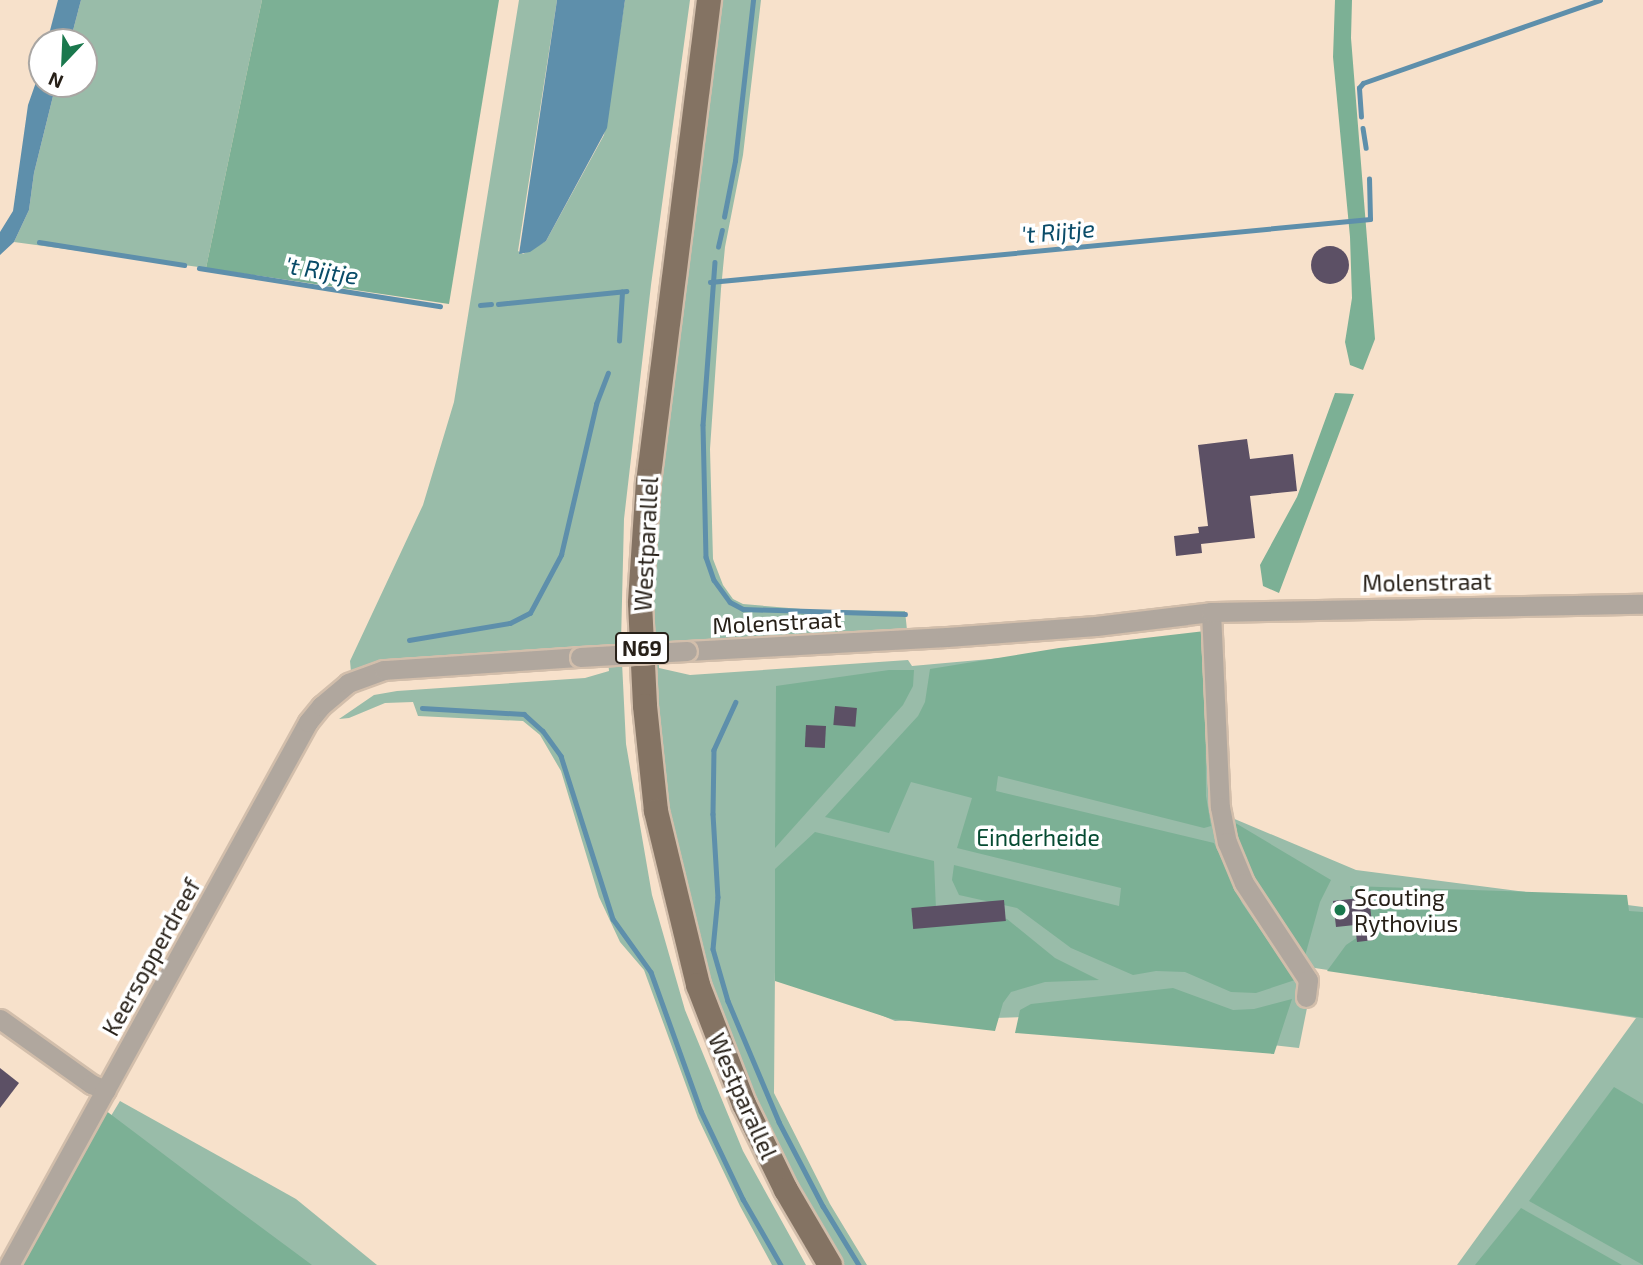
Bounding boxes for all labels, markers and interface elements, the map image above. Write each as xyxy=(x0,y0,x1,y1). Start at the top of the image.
north arrow xyxy=(28,28,98,98)
text: N xyxy=(45,68,66,94)
water label: 't Rijtje xyxy=(1020,213,1096,249)
water label: 't Rijtje xyxy=(283,250,361,290)
street label: Westparallel xyxy=(629,476,663,612)
street label: Molenstraat xyxy=(1362,567,1492,597)
street label: Molenstraat xyxy=(712,605,842,639)
road number: N69 xyxy=(614,630,670,666)
park label: Einderheide xyxy=(976,823,1100,851)
street label: Keersopperdreef xyxy=(96,874,206,1040)
place label: Scouting Rythovius xyxy=(1354,883,1458,937)
marker: Scouting Rythovius xyxy=(1332,902,1348,918)
street label: Westparallel xyxy=(703,1029,783,1163)

